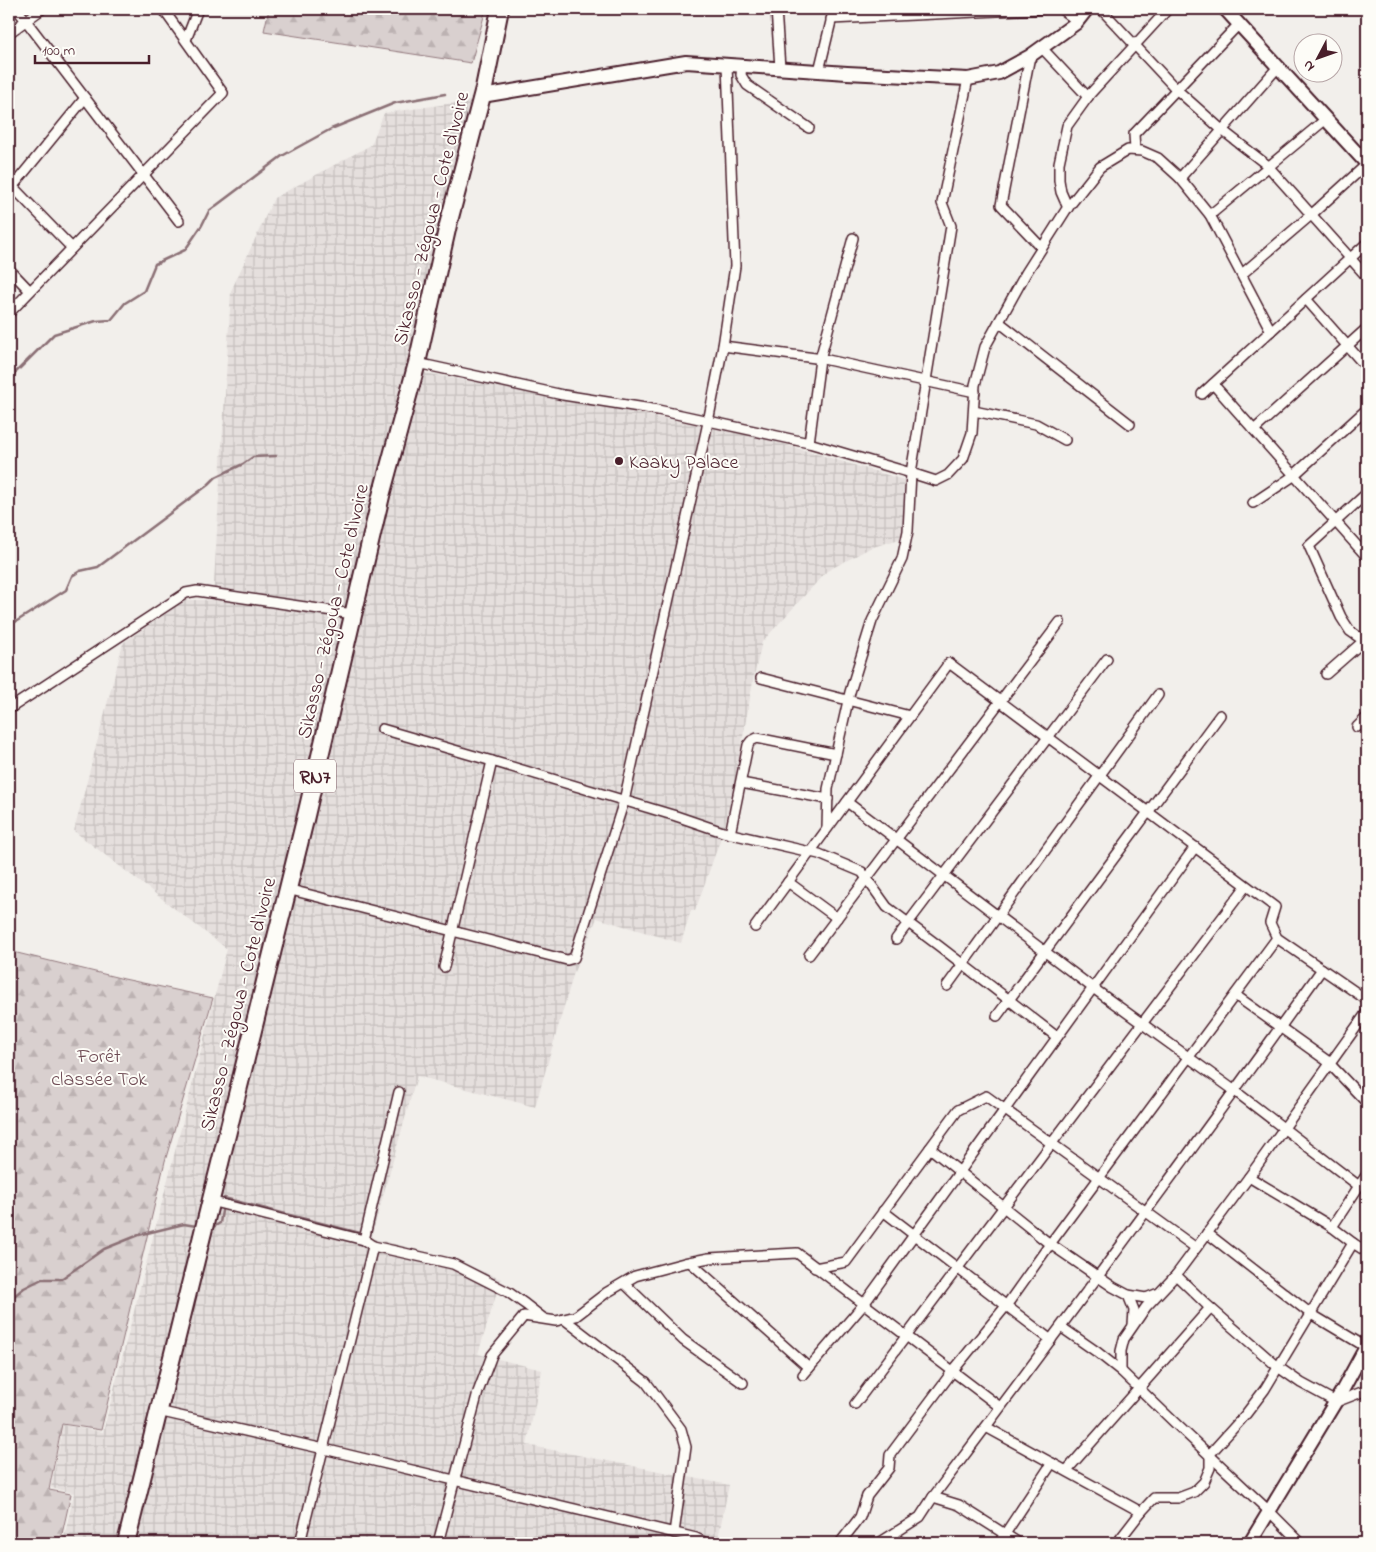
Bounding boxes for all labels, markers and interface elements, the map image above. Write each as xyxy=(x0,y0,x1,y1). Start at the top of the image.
scale bar xyxy=(35,32,149,64)
north arrow xyxy=(1294,32,1344,82)
text: 100 m xyxy=(42,40,75,62)
text: N xyxy=(1298,55,1320,76)
street label: Sikasso - Zégoua - Cote d'Ivoire xyxy=(387,89,479,349)
place label: Kaaky Palace xyxy=(629,449,738,478)
marker: Kaaky Palace xyxy=(613,455,625,467)
street label: Sikasso - Zégoua - Cote d'Ivoire xyxy=(291,481,379,742)
road number: RN7 xyxy=(294,759,336,792)
street label: Sikasso - Zégoua - Cote d'Ivoire xyxy=(194,875,286,1135)
park label: Forêt classée Tok xyxy=(51,1043,147,1095)

